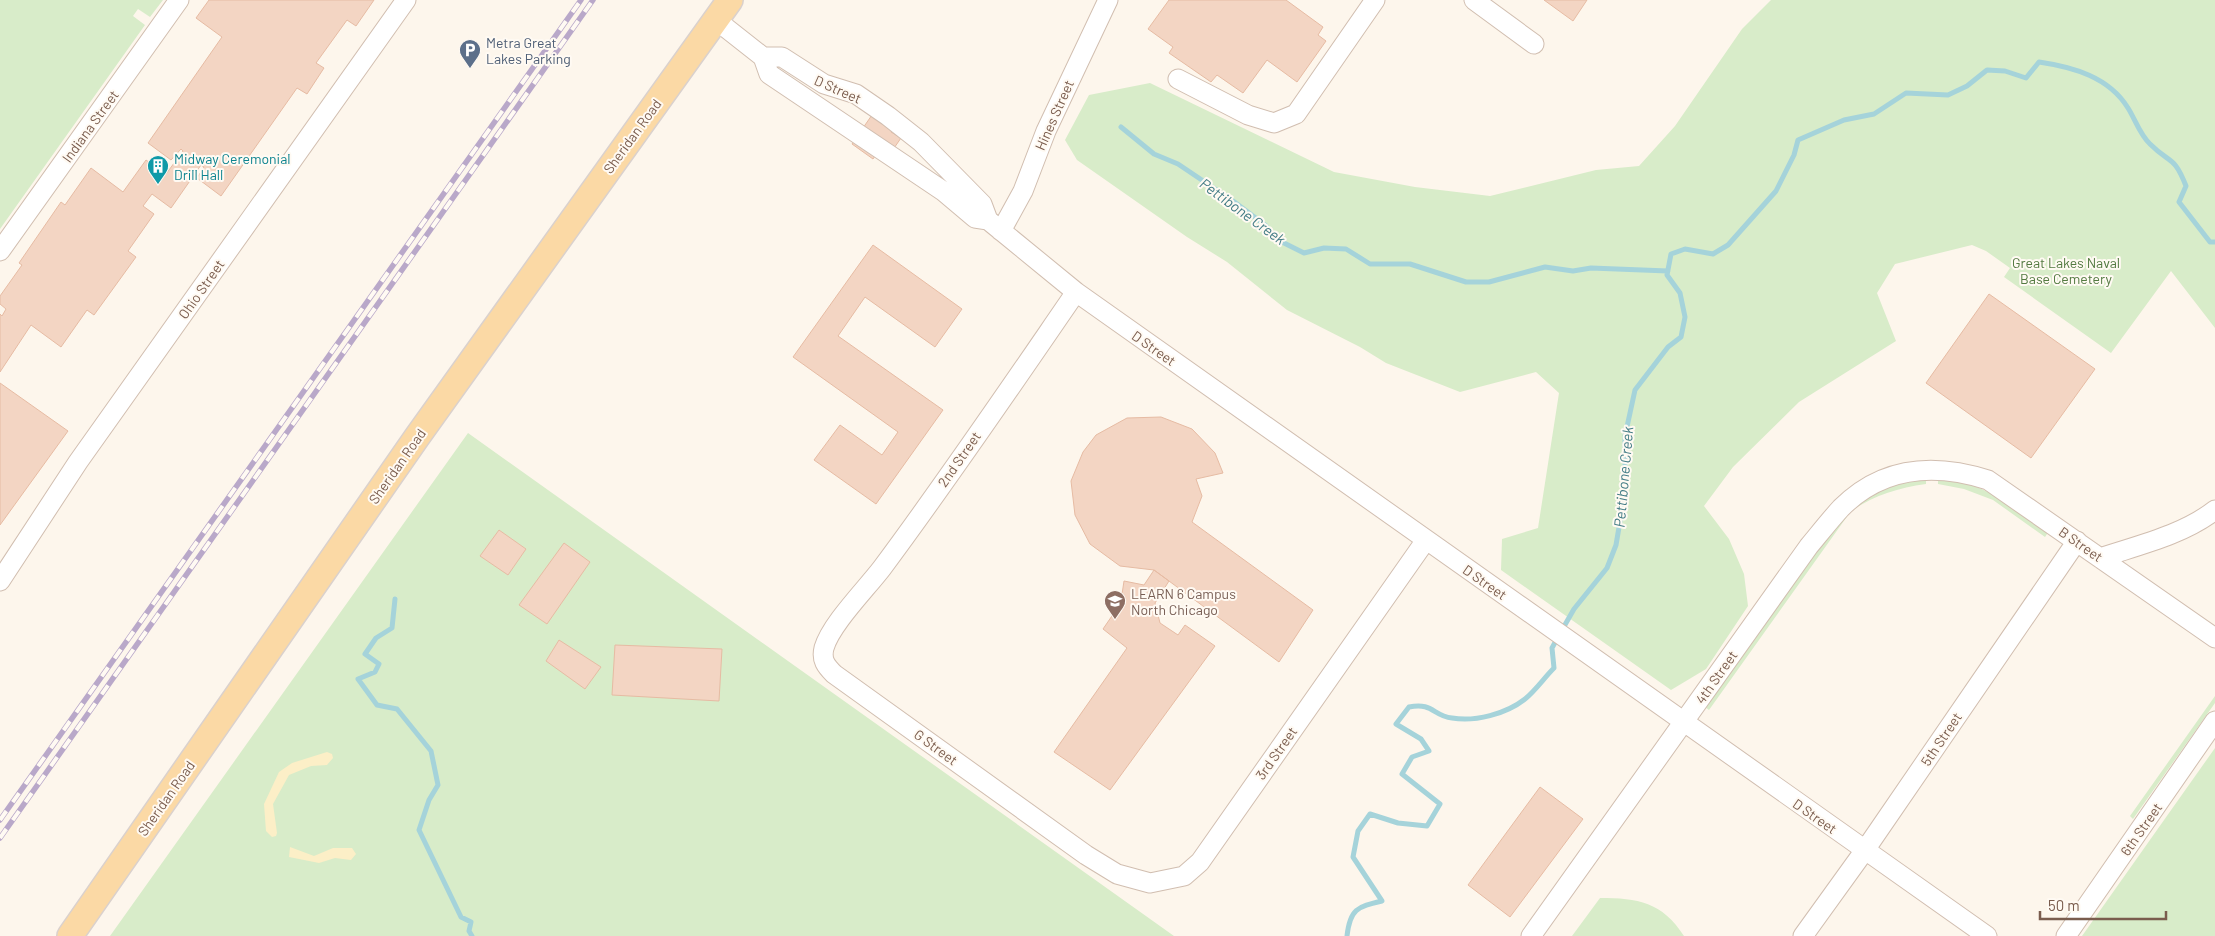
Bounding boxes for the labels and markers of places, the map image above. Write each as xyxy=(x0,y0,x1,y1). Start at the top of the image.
place label: Metra Great Lakes Parking xyxy=(486,34,571,67)
parking icon: Metra Great Lakes Parking xyxy=(458,38,482,69)
place label: Midway Ceremonial Drill Hall xyxy=(174,150,291,183)
building icon: Midway Ceremonial Drill Hall xyxy=(146,154,170,185)
place label: LEARN 6 Campus North Chicago xyxy=(1131,585,1236,618)
school or university icon: LEARN 6 Campus North Chicago xyxy=(1103,589,1127,620)

